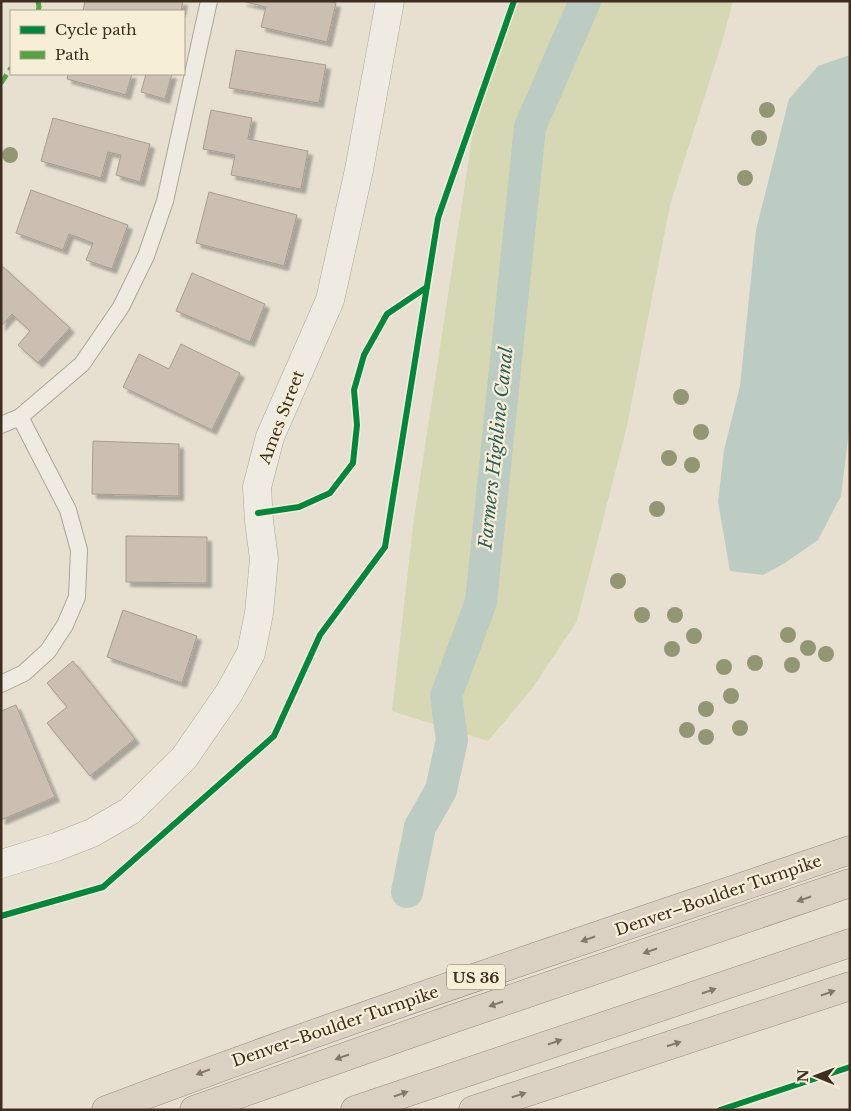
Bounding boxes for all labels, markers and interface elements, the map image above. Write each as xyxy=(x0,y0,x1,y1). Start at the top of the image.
legend xyxy=(10,10,185,75)
text: Cycle path xyxy=(55,20,137,39)
text: Path xyxy=(55,45,89,64)
water label: Farmers Highline Canal xyxy=(474,346,518,551)
street label: Ames Street xyxy=(254,367,308,468)
street label: Denver–Boulder Turnpike xyxy=(612,850,824,940)
one-way arrow xyxy=(796,896,811,903)
one-way arrow xyxy=(580,935,595,943)
one-way arrow xyxy=(642,948,657,956)
road number: US 36 xyxy=(447,964,505,990)
street label: Denver–Boulder Turnpike xyxy=(229,981,441,1071)
one-way arrow xyxy=(702,986,717,994)
one-way arrow xyxy=(821,989,836,997)
one-way arrow xyxy=(488,1000,503,1008)
one-way arrow xyxy=(548,1038,563,1046)
one-way arrow xyxy=(666,1040,681,1047)
north arrow xyxy=(791,1051,841,1101)
one-way arrow xyxy=(334,1053,349,1061)
one-way arrow xyxy=(195,1068,210,1076)
text: N xyxy=(794,1069,812,1083)
one-way arrow xyxy=(394,1090,409,1098)
one-way arrow xyxy=(512,1090,527,1098)

